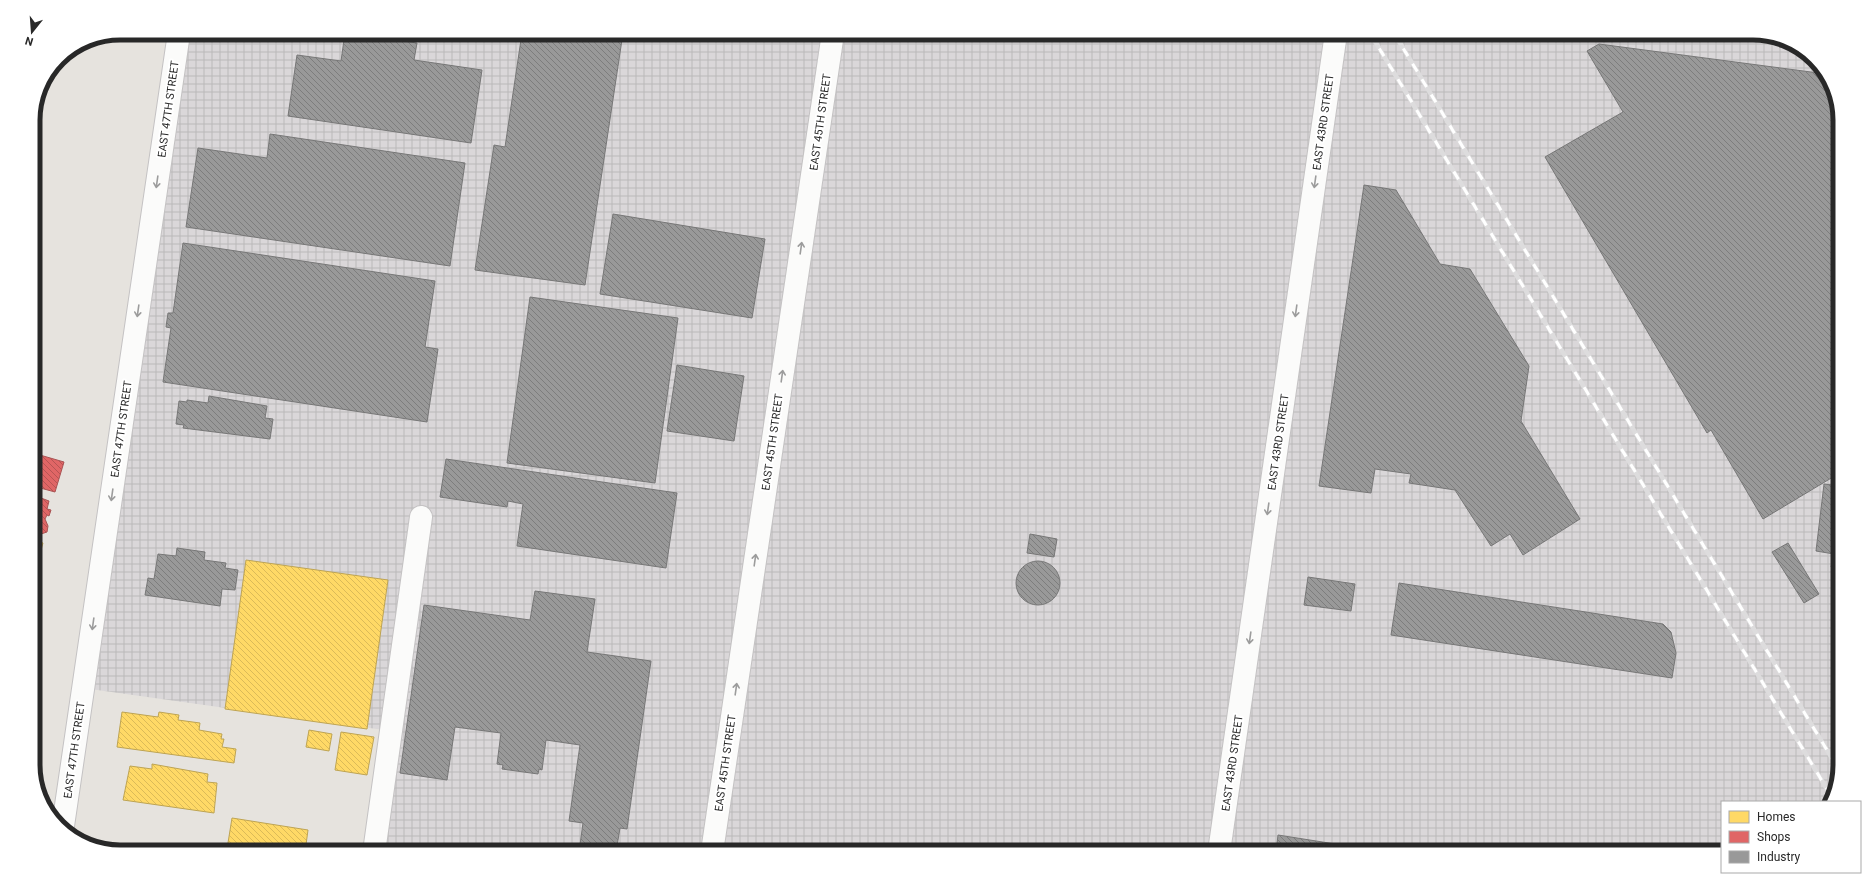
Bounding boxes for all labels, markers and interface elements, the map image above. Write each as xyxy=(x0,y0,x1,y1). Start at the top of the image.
north arrow xyxy=(12,12,52,52)
text: N xyxy=(23,34,35,48)
street label: EAST 47TH STREET xyxy=(155,59,182,158)
street label: EAST 45TH STREET xyxy=(807,72,834,171)
street label: EAST 43RD STREET xyxy=(1310,73,1337,171)
one-way arrow xyxy=(153,176,161,189)
one-way arrow xyxy=(1311,176,1319,189)
one-way arrow xyxy=(797,242,805,255)
one-way arrow xyxy=(134,304,142,317)
one-way arrow xyxy=(1292,304,1300,317)
one-way arrow xyxy=(778,370,786,383)
street label: EAST 47TH STREET xyxy=(108,379,135,478)
street label: EAST 45TH STREET xyxy=(759,392,786,491)
street label: EAST 43RD STREET xyxy=(1265,393,1292,491)
one-way arrow xyxy=(108,488,116,501)
one-way arrow xyxy=(1264,502,1272,515)
one-way arrow xyxy=(751,554,759,567)
one-way arrow xyxy=(89,617,97,630)
one-way arrow xyxy=(1246,631,1254,644)
one-way arrow xyxy=(732,683,740,696)
street label: EAST 47TH STREET xyxy=(61,700,88,799)
street label: EAST 45TH STREET xyxy=(712,713,739,812)
street label: EAST 43RD STREET xyxy=(1219,714,1246,812)
legend xyxy=(1721,801,1861,873)
text: Homes xyxy=(1757,810,1795,824)
text: Shops xyxy=(1757,830,1791,844)
text: Industry xyxy=(1757,850,1801,864)

